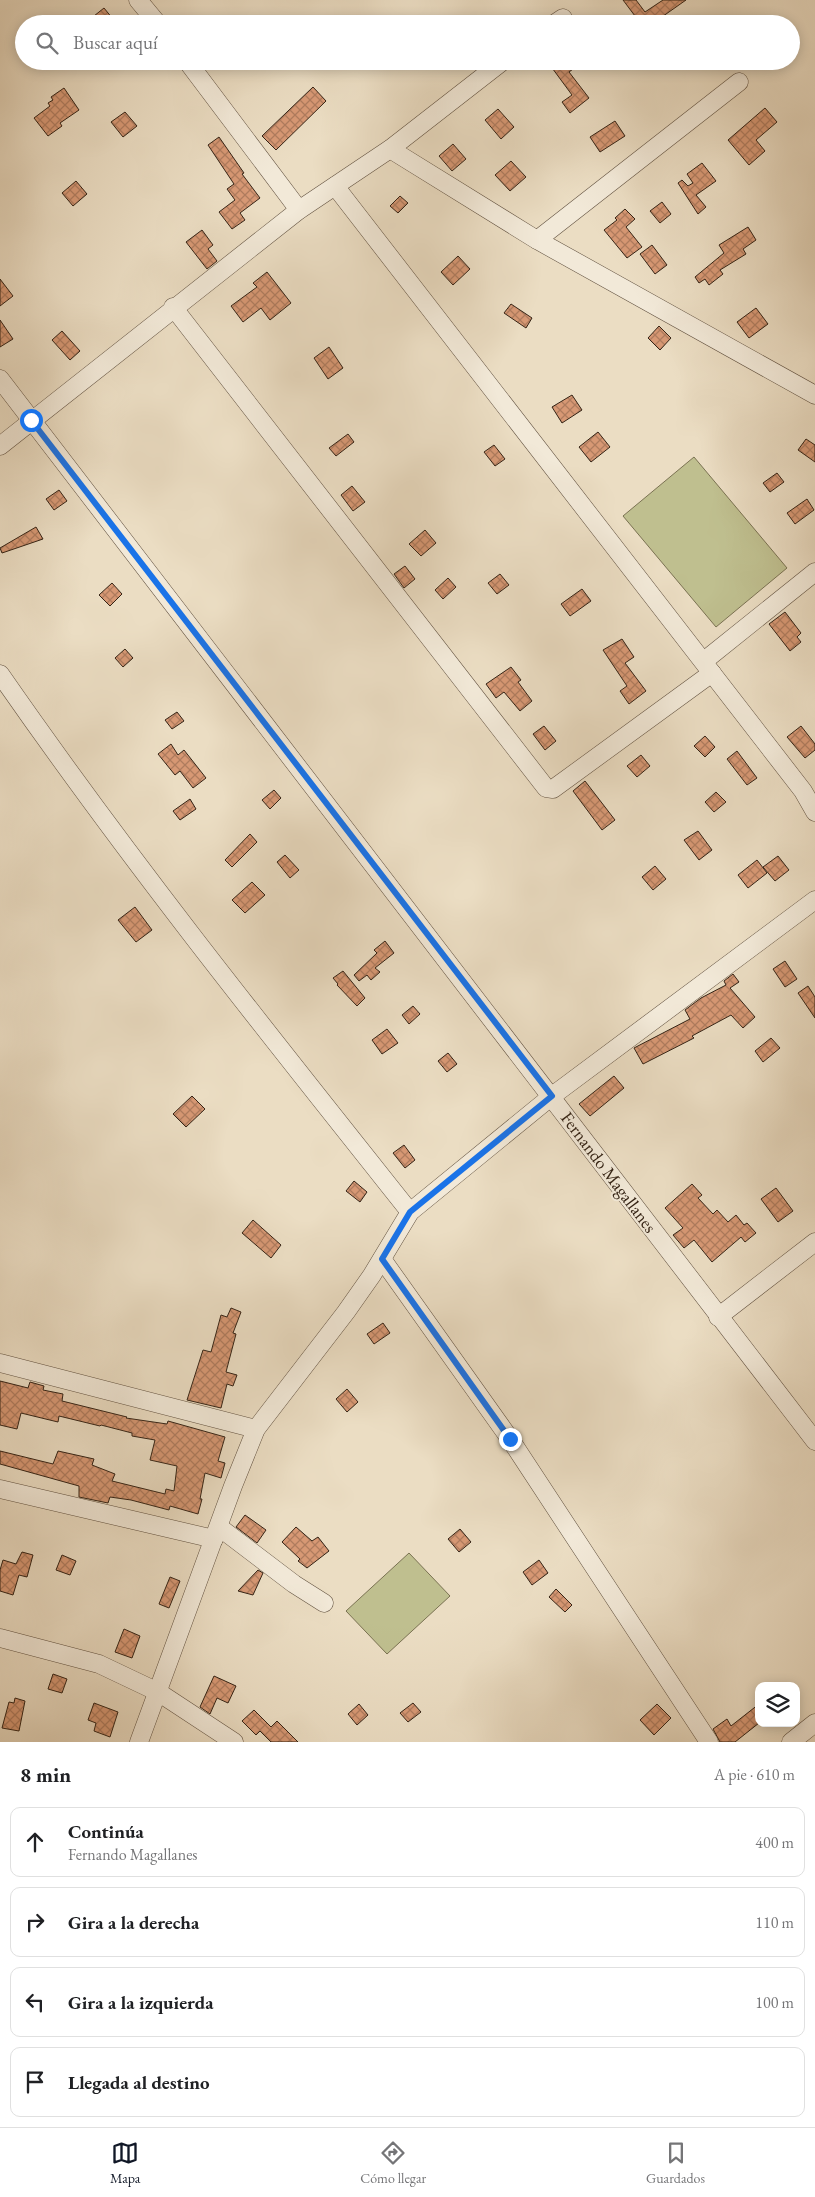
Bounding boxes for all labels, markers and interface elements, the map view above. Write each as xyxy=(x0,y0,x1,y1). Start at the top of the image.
search box xyxy=(15,15,800,70)
icon: search xyxy=(33,29,61,57)
text: Buscar aquí xyxy=(73,30,158,55)
route start xyxy=(20,409,43,432)
street label: Fernando Magallanes xyxy=(556,1107,662,1237)
route end xyxy=(499,1428,522,1451)
map controls xyxy=(755,1682,800,1727)
button: layers xyxy=(755,1682,800,1727)
text: 8 min xyxy=(20,1761,71,1788)
text: A pie · 610 m xyxy=(714,1764,795,1785)
text: Continúa xyxy=(68,1819,144,1844)
icon: ahead xyxy=(21,1828,49,1856)
text: 400 m xyxy=(755,1832,794,1853)
text: Fernando Magallanes xyxy=(68,1844,198,1865)
icon: right xyxy=(21,1908,49,1936)
text: Gira a la derecha xyxy=(68,1910,199,1935)
text: 110 m xyxy=(755,1912,794,1933)
icon: left xyxy=(21,1988,49,2016)
text: Gira a la izquierda xyxy=(68,1990,214,2015)
text: 100 m xyxy=(755,1992,794,2013)
icon: arrive xyxy=(21,2068,49,2096)
text: Llegada al destino xyxy=(68,2070,210,2095)
tab: Mapa xyxy=(110,2139,140,2187)
tab: Cómo llegar xyxy=(360,2139,426,2187)
tab: Guardados xyxy=(646,2139,705,2187)

